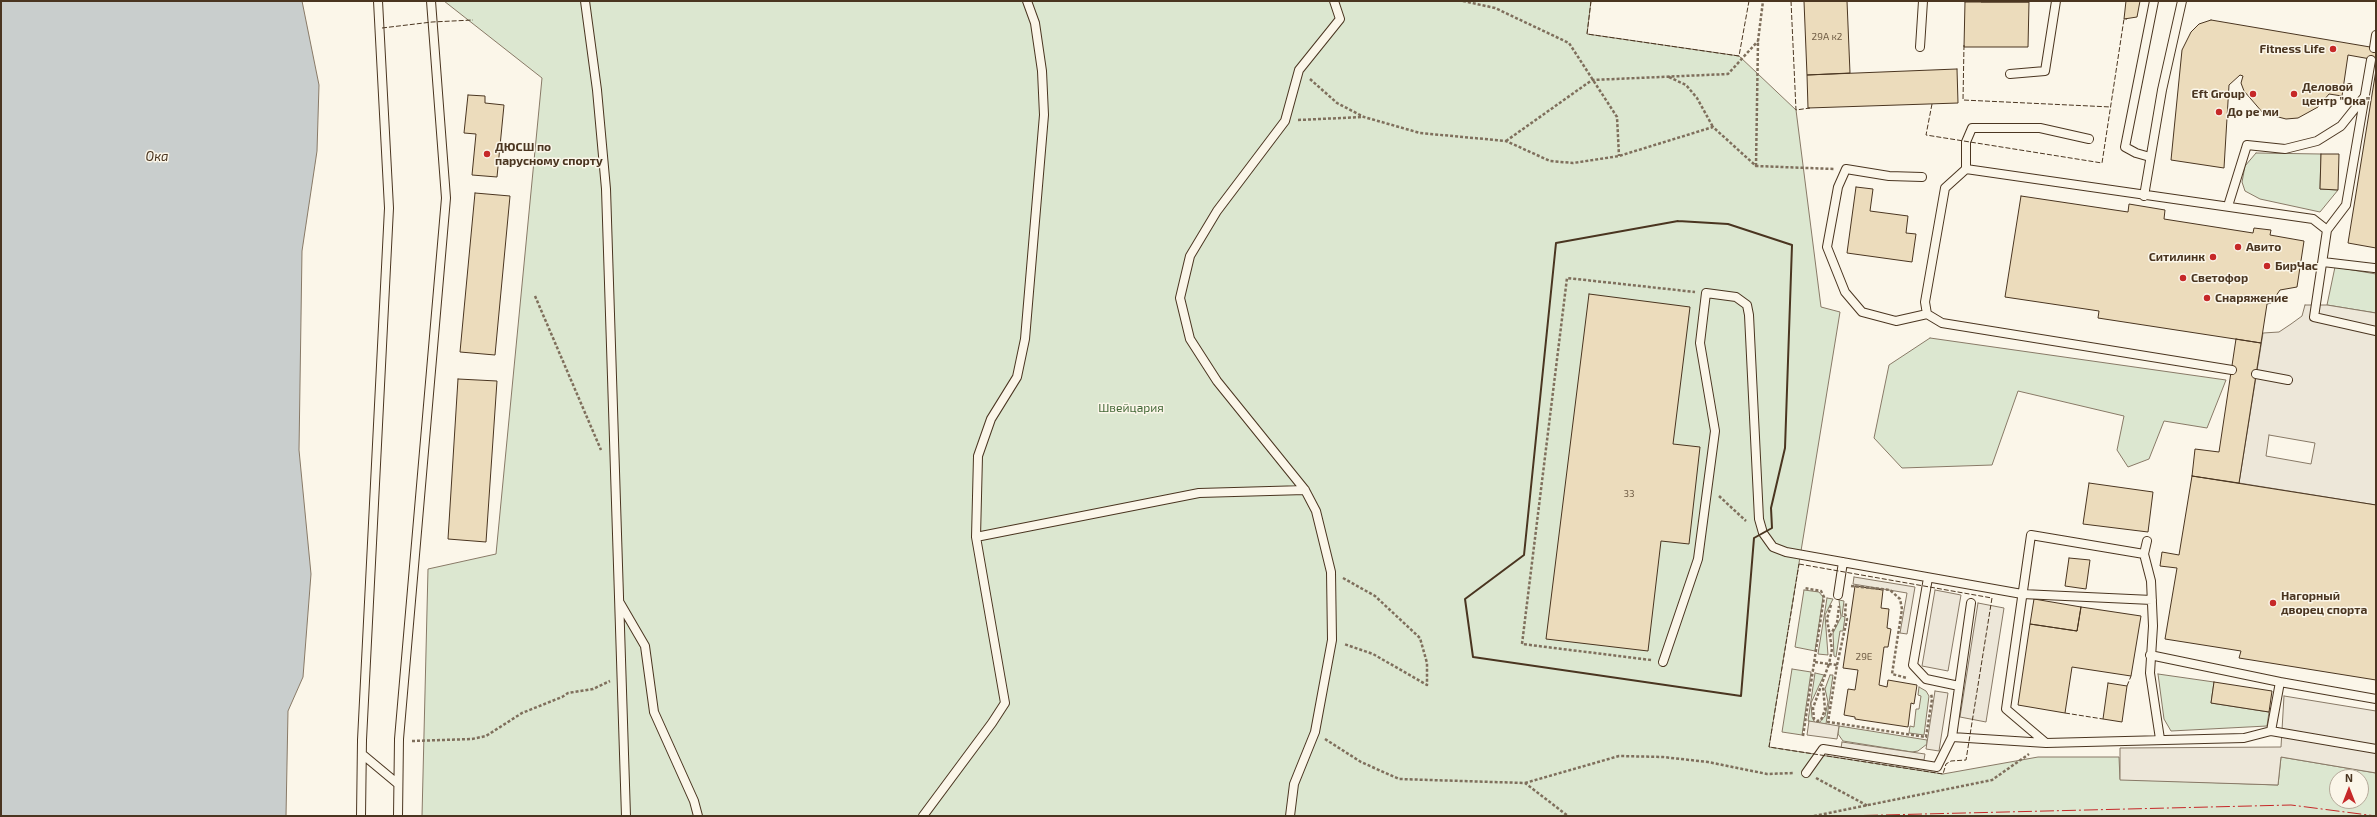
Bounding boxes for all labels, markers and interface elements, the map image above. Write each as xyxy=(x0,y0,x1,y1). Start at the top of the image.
house number: 29А к2 xyxy=(1812,31,1842,43)
place label: Fitness Life xyxy=(2259,42,2325,56)
marker: Fitness Life xyxy=(2328,44,2338,54)
place label: Деловой центр "Ока" xyxy=(2302,80,2370,108)
place label: Eft Group xyxy=(2192,87,2245,101)
marker: Eft Group xyxy=(2248,89,2258,99)
marker: Деловой центр "Ока" xyxy=(2289,89,2299,99)
place label: До ре ми xyxy=(2227,105,2279,119)
marker: До ре ми xyxy=(2214,107,2224,117)
place label: ДЮСШ по парусному спорту xyxy=(495,140,603,168)
water label: Ока xyxy=(145,149,169,165)
marker: ДЮСШ по парусному спорту xyxy=(482,149,492,159)
place label: Авито xyxy=(2246,240,2281,254)
marker: Авито xyxy=(2233,242,2243,252)
place label: Ситилинк xyxy=(2149,250,2205,264)
marker: Ситилинк xyxy=(2208,252,2218,262)
place label: БирЧас xyxy=(2275,259,2318,273)
marker: БирЧас xyxy=(2262,261,2272,271)
place label: Светофор xyxy=(2191,271,2248,285)
marker: Светофор xyxy=(2178,273,2188,283)
place label: Снаряжение xyxy=(2215,291,2288,305)
marker: Снаряжение xyxy=(2202,293,2212,303)
park label: Швейцария xyxy=(1098,401,1164,415)
house number: 33 xyxy=(1623,488,1635,500)
place label: Нагорный дворец спорта xyxy=(2281,589,2367,617)
marker: Нагорный дворец спорта xyxy=(2268,598,2278,608)
house number: 29Е xyxy=(1856,651,1872,663)
north arrow xyxy=(2329,769,2369,809)
text: N xyxy=(2345,771,2353,784)

